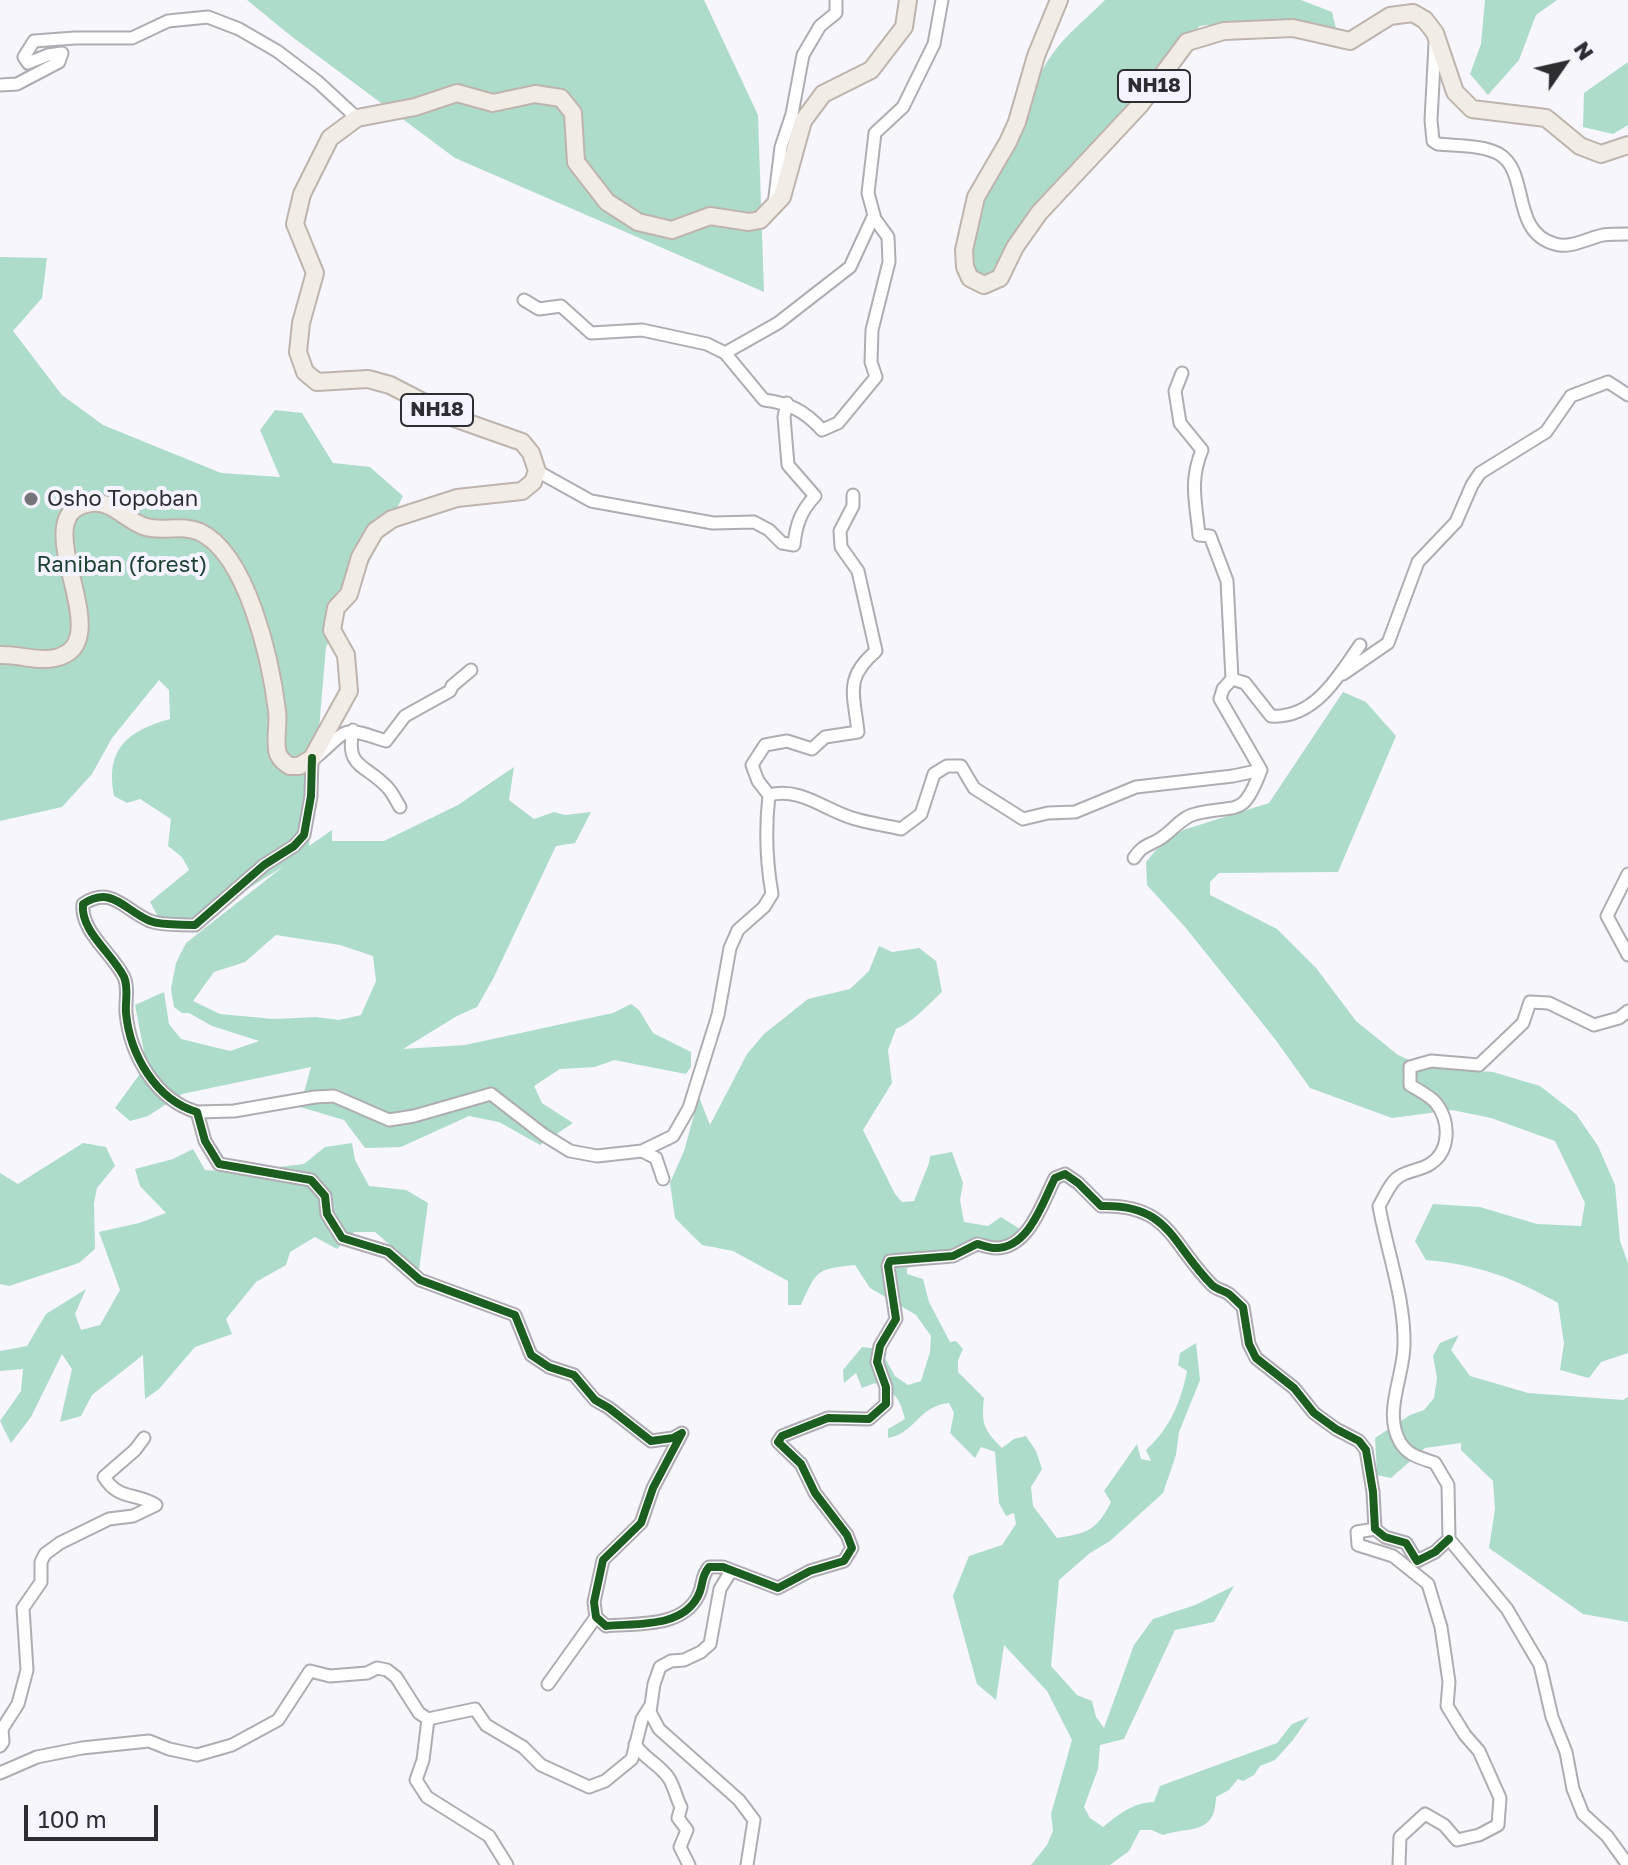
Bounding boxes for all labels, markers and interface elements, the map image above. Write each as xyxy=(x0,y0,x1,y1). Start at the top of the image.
north arrow xyxy=(1524,24,1604,104)
text: N xyxy=(1568,36,1600,65)
road number: NH18 xyxy=(1118,70,1190,102)
road number: NH18 xyxy=(401,394,473,426)
place label: Osho Topoban xyxy=(47,486,198,512)
marker: Osho Topoban xyxy=(22,490,40,508)
park label: Raniban (forest) xyxy=(37,552,207,578)
scale bar xyxy=(28,1789,162,1839)
text: 100 m xyxy=(38,1804,107,1833)

